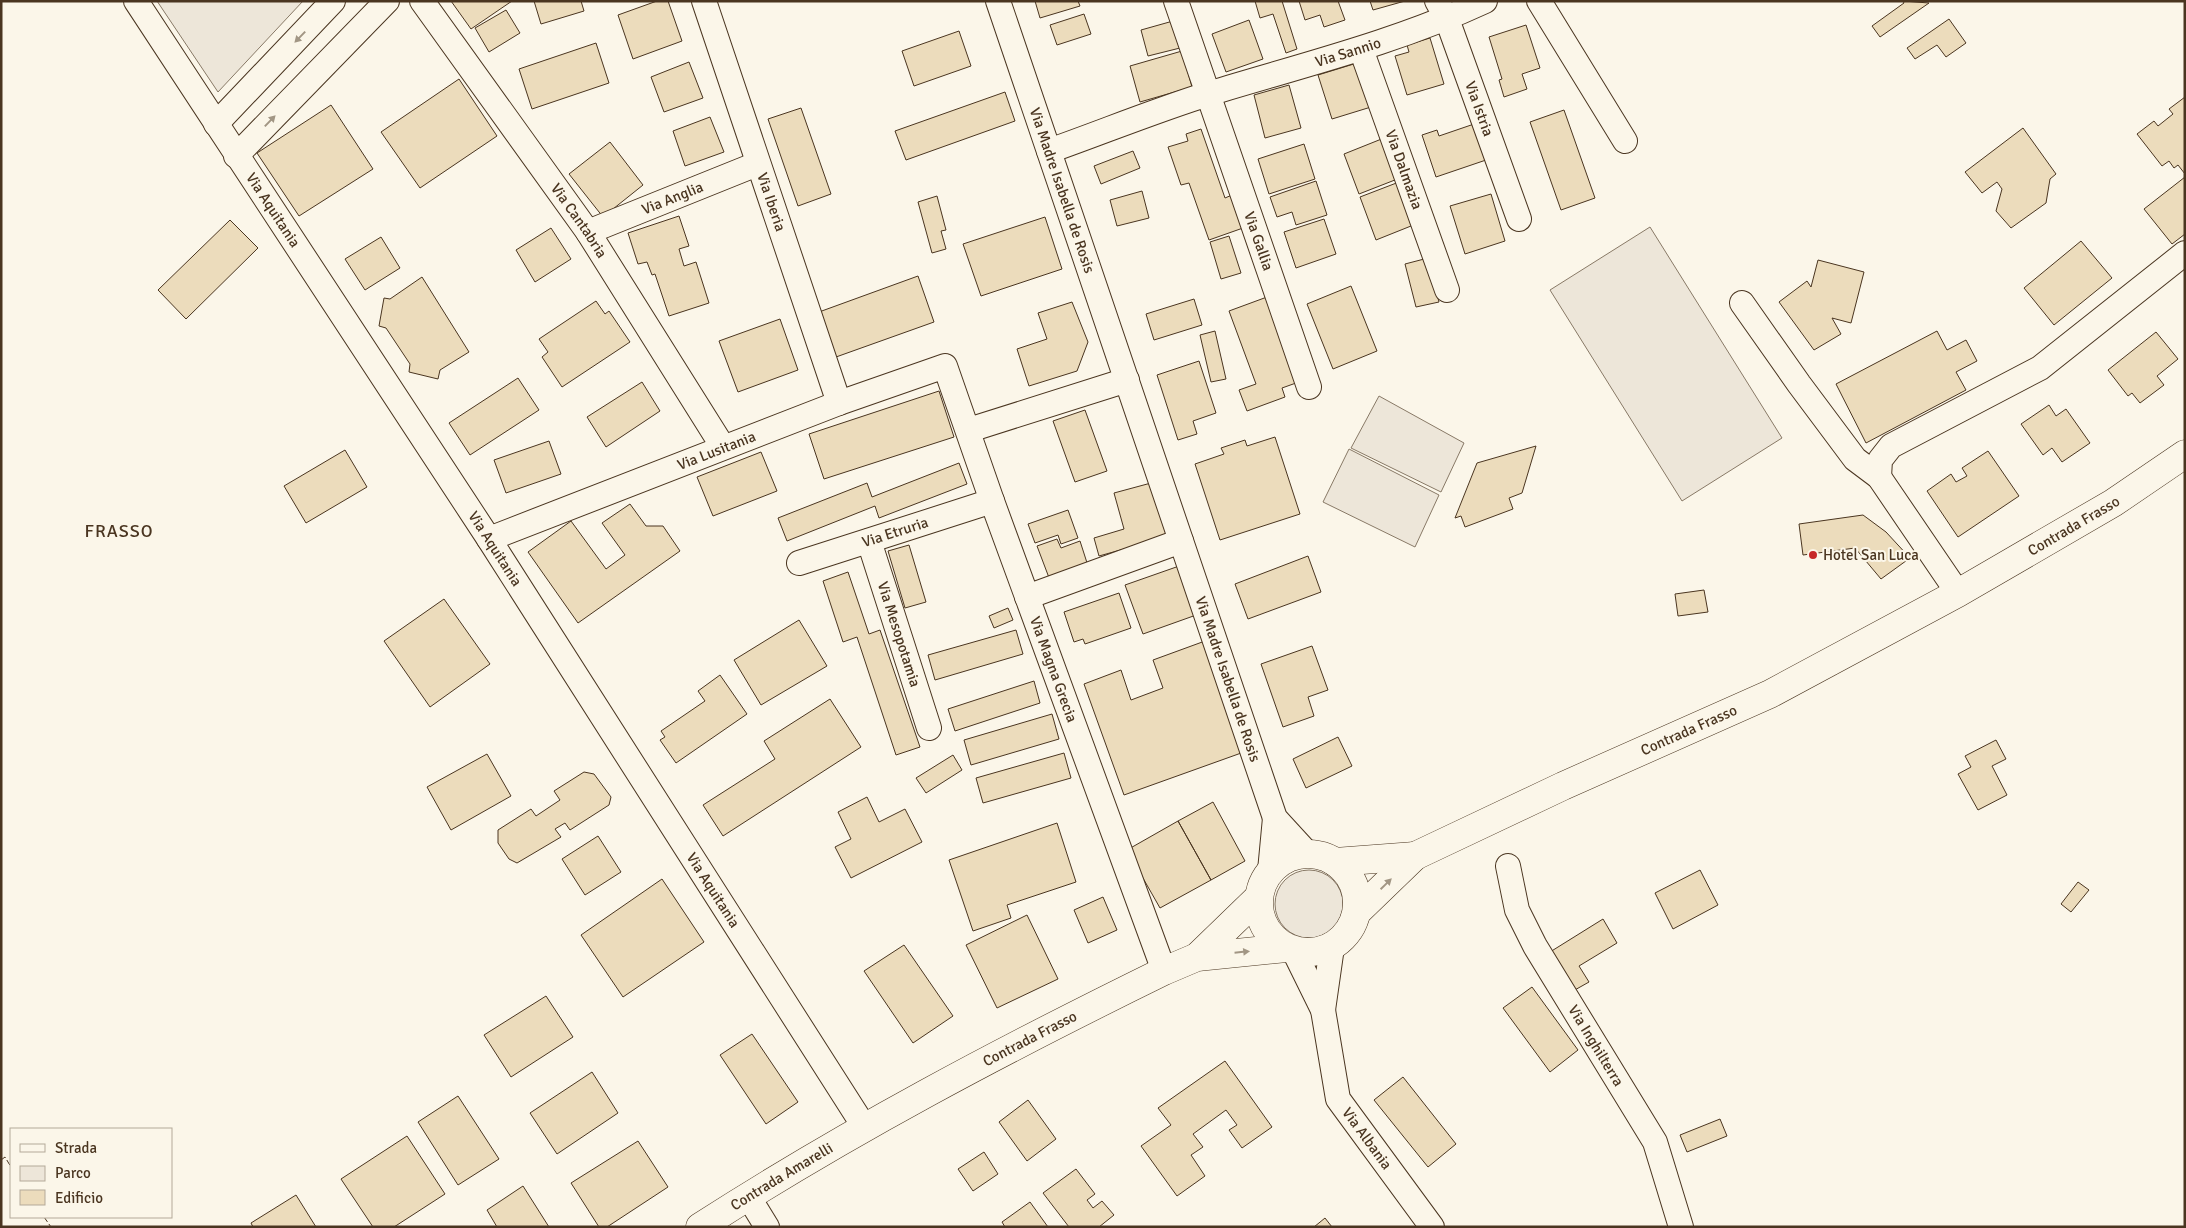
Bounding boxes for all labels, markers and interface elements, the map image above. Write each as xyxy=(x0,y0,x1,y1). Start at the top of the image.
one-way arrow xyxy=(294,30,306,42)
street label: Via Sannio xyxy=(1313,33,1383,71)
street label: Via Istria xyxy=(1461,79,1497,139)
street label: Via Madre Isabella de Rosis xyxy=(1026,105,1099,276)
one-way arrow xyxy=(264,115,276,127)
street label: Via Dalmazia xyxy=(1382,127,1426,212)
street label: Via Aquitania xyxy=(242,169,304,251)
street label: Via Iberia xyxy=(753,170,790,234)
street label: Via Anglia xyxy=(639,178,706,219)
street label: Via Cantabria xyxy=(547,180,611,261)
street label: Via Gallia xyxy=(1240,209,1277,273)
street label: Via Lusitania xyxy=(675,427,758,474)
street label: Contrada Frasso xyxy=(2024,492,2123,560)
street label: Via Aquitania xyxy=(464,508,526,590)
street label: Via Etruria xyxy=(860,513,930,551)
district label: FRASSO xyxy=(85,520,153,542)
place label: Hotel San Luca xyxy=(1823,546,1919,564)
marker: Hotel San Luca xyxy=(1807,549,1819,561)
street label: Via Mesopotamia xyxy=(874,579,924,689)
street label: Via Madre Isabella de Rosis xyxy=(1192,594,1264,765)
street label: Via Magna Grecia xyxy=(1026,614,1081,725)
street label: Contrada Frasso xyxy=(1638,701,1740,759)
street label: Via Aquitania xyxy=(683,849,744,931)
one-way arrow xyxy=(1380,878,1392,890)
one-way arrow xyxy=(1234,948,1250,956)
street label: Via Inghilterra xyxy=(1564,1002,1628,1089)
street label: Contrada Frasso xyxy=(980,1007,1080,1070)
street label: Via Albania xyxy=(1338,1104,1396,1173)
legend xyxy=(10,1128,172,1218)
text: Strada xyxy=(55,1139,97,1157)
street label: Contrada Amarelli xyxy=(727,1139,836,1214)
text: Parco xyxy=(55,1164,91,1182)
text: Edificio xyxy=(55,1189,103,1207)

